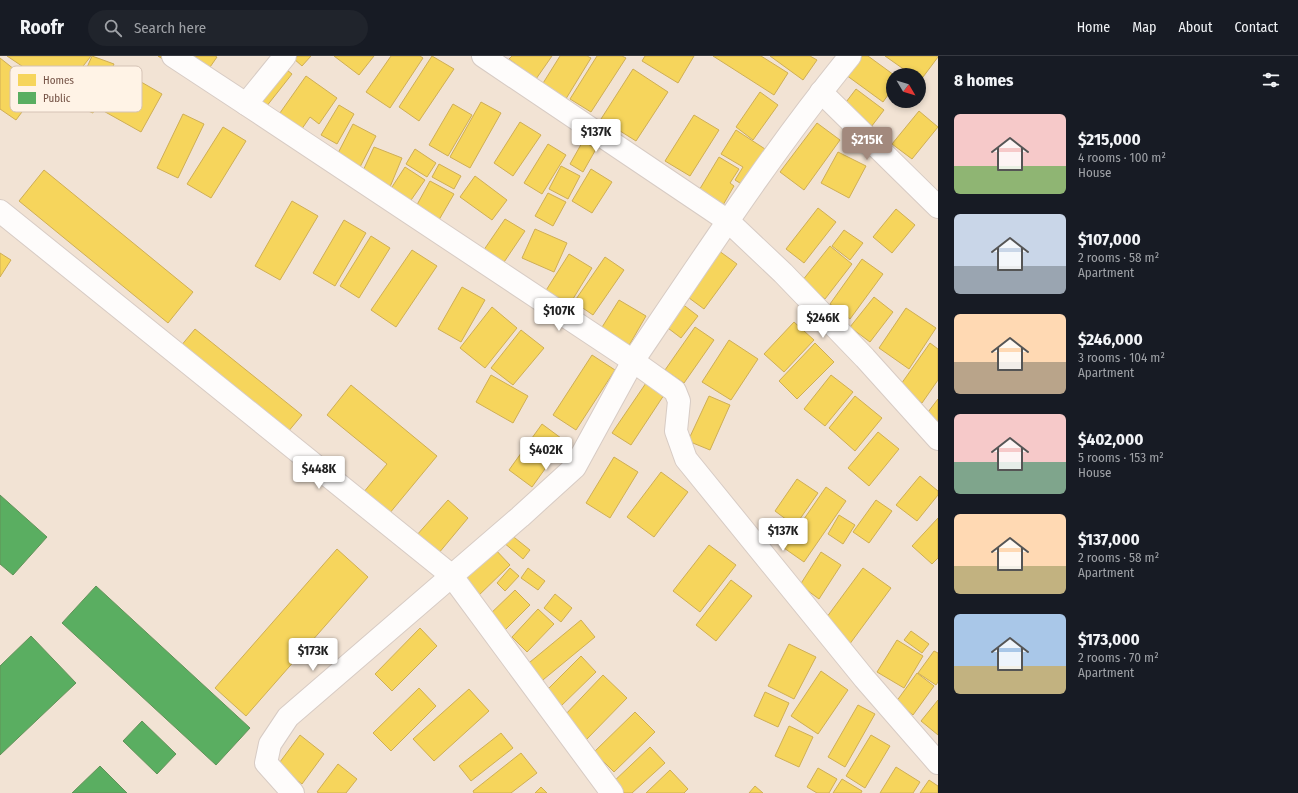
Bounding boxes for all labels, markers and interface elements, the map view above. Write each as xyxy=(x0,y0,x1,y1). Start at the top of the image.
search box xyxy=(88,10,368,46)
text: Roofr xyxy=(20,16,64,39)
icon: search xyxy=(102,17,124,39)
text: Search here xyxy=(134,19,206,37)
text: Home xyxy=(1077,19,1110,36)
text: Map xyxy=(1132,19,1156,36)
text: About xyxy=(1178,19,1213,36)
text: Contact xyxy=(1235,19,1278,36)
legend xyxy=(10,66,142,112)
north arrow xyxy=(886,68,926,108)
map controls xyxy=(886,68,926,108)
icon: filters xyxy=(1260,69,1282,91)
text: 8 homes xyxy=(954,70,1014,91)
text: Homes xyxy=(43,74,74,87)
text: Public xyxy=(43,92,71,105)
pin: $137K xyxy=(568,119,624,153)
text: $137K xyxy=(581,124,611,139)
pin: $215K xyxy=(839,127,895,161)
text: $215,000 xyxy=(1078,129,1141,150)
icon: home xyxy=(986,130,1034,178)
text: $215K xyxy=(851,132,883,147)
text: 4 rooms · 100 m² xyxy=(1078,150,1166,165)
text: House xyxy=(1078,165,1112,180)
text: $107,000 xyxy=(1078,229,1141,250)
icon: home xyxy=(986,230,1034,278)
text: 2 rooms · 58 m² xyxy=(1078,250,1159,265)
text: Apartment xyxy=(1078,265,1134,280)
pin: $107K xyxy=(531,298,587,332)
text: $107K xyxy=(543,303,575,318)
pin: $246K xyxy=(795,305,851,339)
text: $246K xyxy=(806,310,840,325)
text: $246,000 xyxy=(1078,329,1143,350)
icon: home xyxy=(986,330,1034,378)
text: 3 rooms · 104 m² xyxy=(1078,350,1165,365)
text: Apartment xyxy=(1078,365,1134,380)
text: $402,000 xyxy=(1078,429,1144,450)
icon: home xyxy=(986,430,1034,478)
pin: $402K xyxy=(518,437,574,471)
text: $402K xyxy=(529,442,563,457)
text: 5 rooms · 153 m² xyxy=(1078,450,1164,465)
pin: $448K xyxy=(291,456,347,490)
text: $448K xyxy=(302,461,336,476)
text: House xyxy=(1078,465,1112,480)
pin: $137K xyxy=(755,518,811,552)
text: $137K xyxy=(768,523,798,538)
text: $137,000 xyxy=(1078,529,1140,550)
icon: home xyxy=(986,530,1034,578)
text: 2 rooms · 58 m² xyxy=(1078,550,1159,565)
text: Apartment xyxy=(1078,565,1134,580)
text: $173,000 xyxy=(1078,629,1140,650)
icon: home xyxy=(986,630,1034,678)
pin: $173K xyxy=(285,638,341,672)
text: $173K xyxy=(298,643,328,658)
text: 2 rooms · 70 m² xyxy=(1078,650,1159,665)
text: Apartment xyxy=(1078,665,1134,680)

